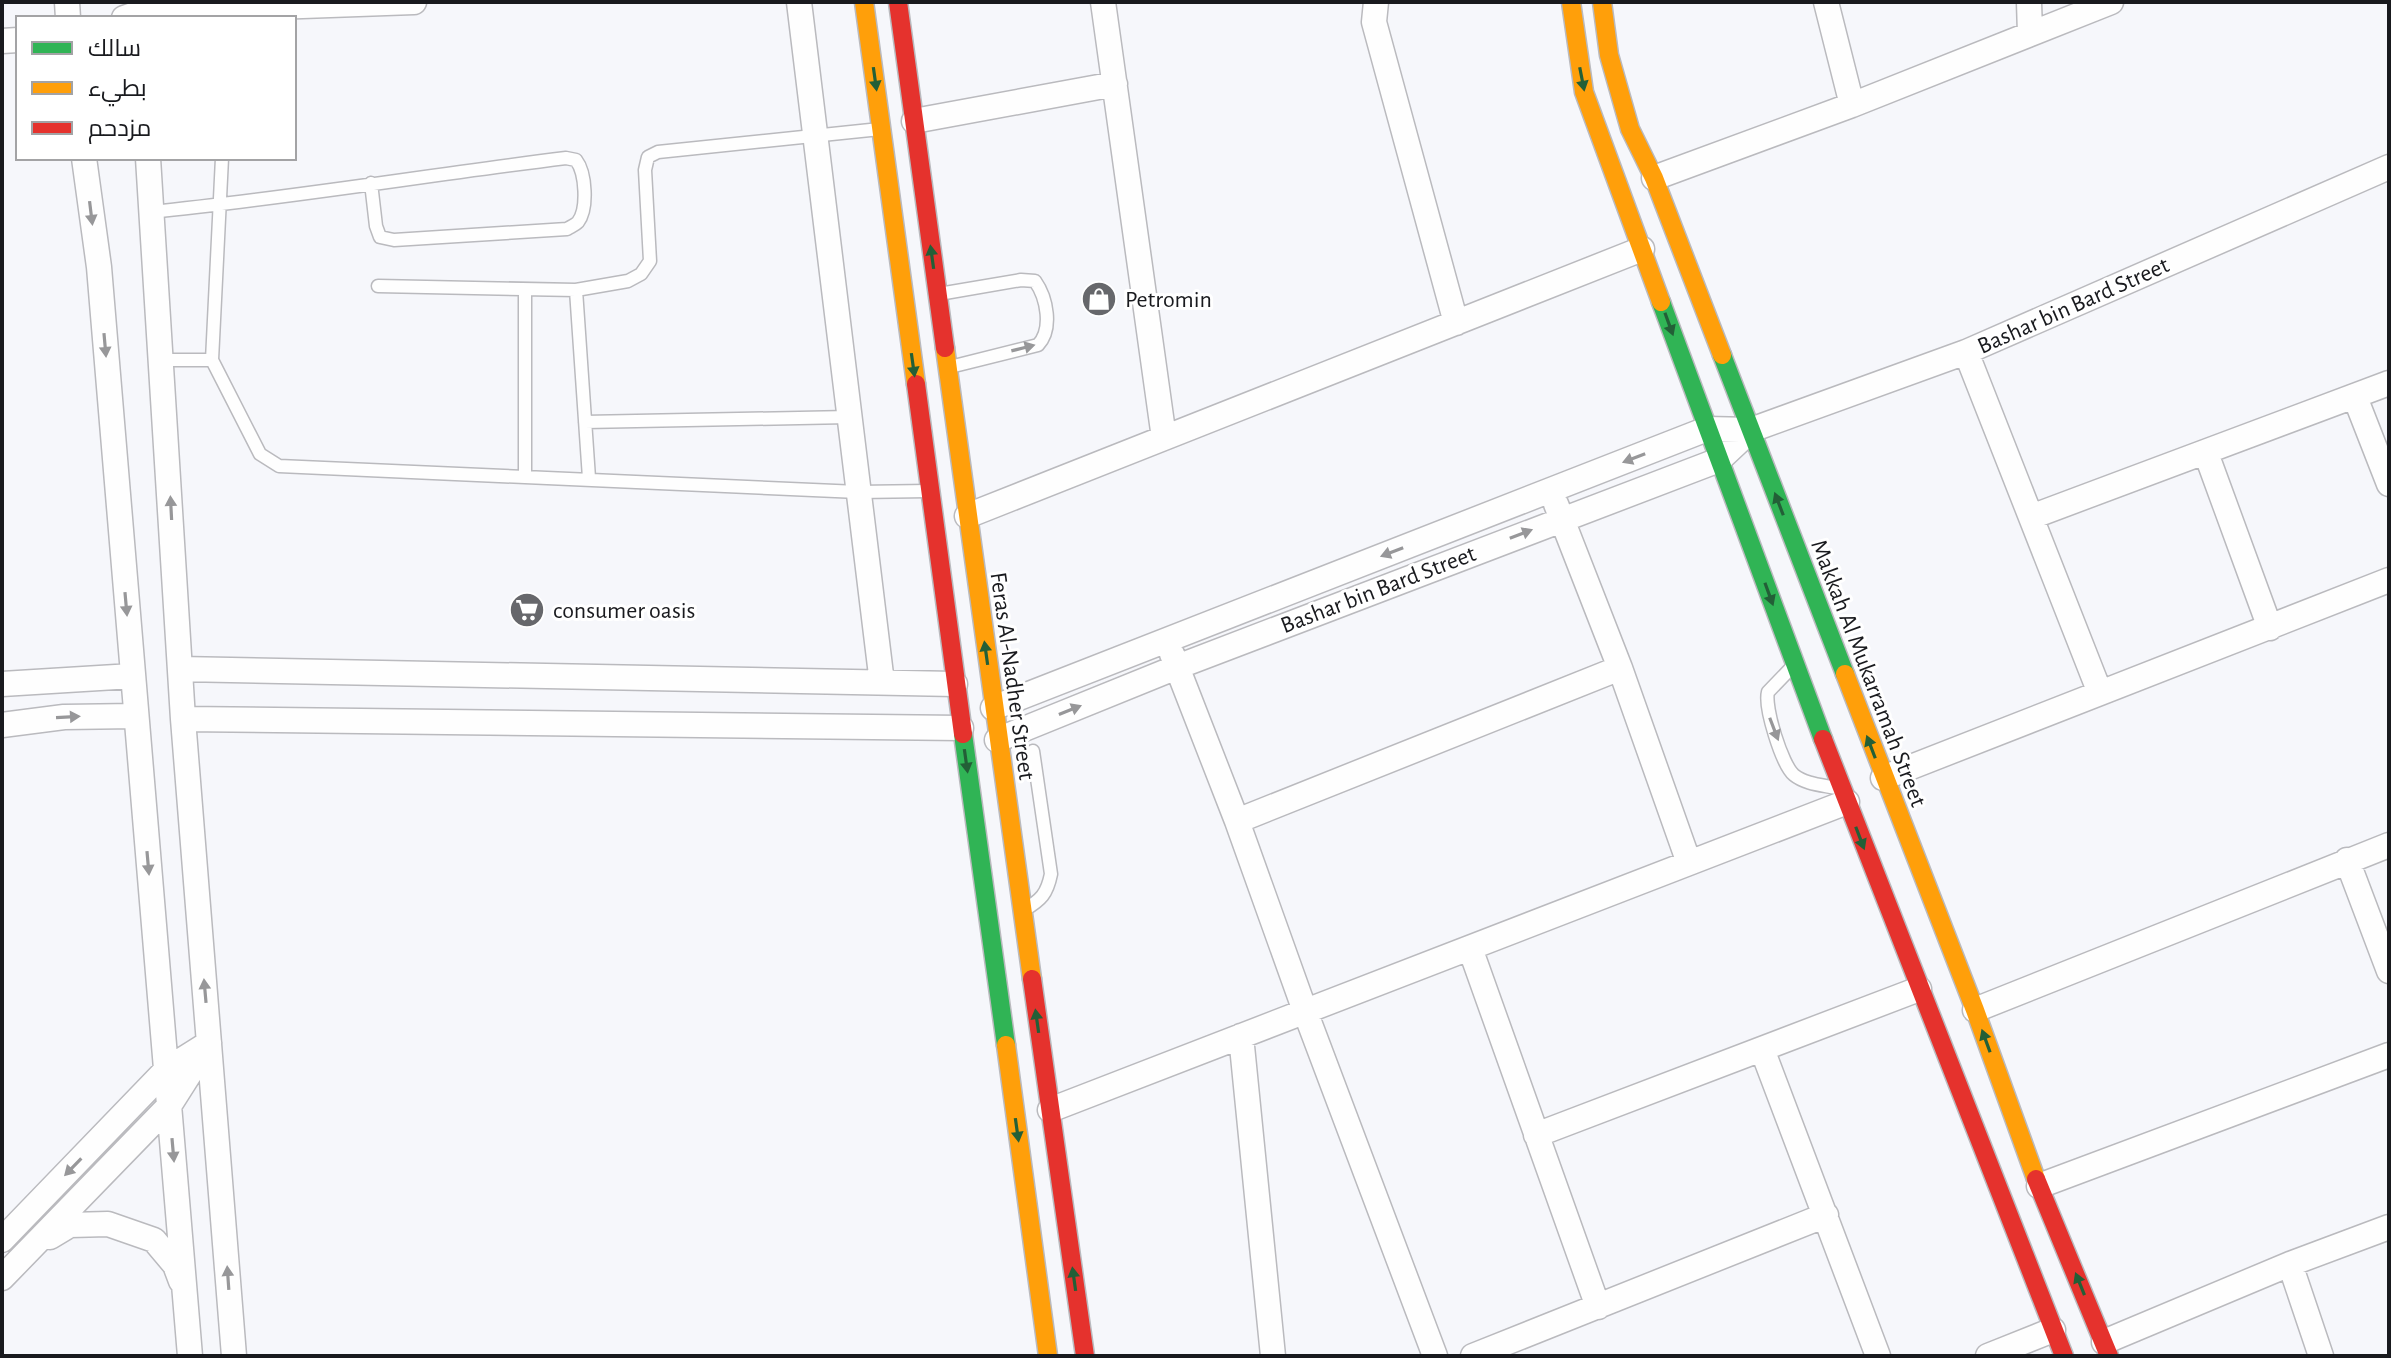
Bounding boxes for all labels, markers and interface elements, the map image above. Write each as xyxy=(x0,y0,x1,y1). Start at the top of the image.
legend xyxy=(16,16,296,160)
text: سالك xyxy=(88,37,141,61)
one-way arrow xyxy=(869,67,882,92)
one-way arrow xyxy=(1576,67,1589,92)
text: بطيء xyxy=(88,77,147,107)
text: مزدحم xyxy=(88,117,151,144)
one-way arrow xyxy=(85,200,98,225)
one-way arrow xyxy=(925,244,938,269)
street label: Bashar bin Bard Street xyxy=(1974,253,2173,359)
shop icon: Petromin xyxy=(1080,280,1118,318)
place label: Petromin xyxy=(1125,288,1212,312)
one-way arrow xyxy=(1663,312,1676,336)
one-way arrow xyxy=(99,333,112,358)
one-way arrow xyxy=(1010,342,1035,354)
one-way arrow xyxy=(907,353,920,378)
one-way arrow xyxy=(1622,452,1646,465)
one-way arrow xyxy=(1772,492,1785,516)
one-way arrow xyxy=(164,495,177,520)
one-way arrow xyxy=(1509,527,1533,540)
street label: Makkah Al Mukarramah Street xyxy=(1806,537,1930,810)
street label: Bashar bin Bard Street xyxy=(1278,542,1479,638)
one-way arrow xyxy=(1380,546,1404,559)
street label: Feras Al-Nadher Street xyxy=(986,571,1039,782)
one-way arrow xyxy=(1763,582,1776,606)
supermarket icon: consumer oasis xyxy=(508,591,546,629)
one-way arrow xyxy=(120,592,133,617)
place label: consumer oasis xyxy=(553,599,695,623)
one-way arrow xyxy=(979,640,992,665)
one-way arrow xyxy=(1058,704,1082,717)
one-way arrow xyxy=(56,710,81,723)
one-way arrow xyxy=(1768,717,1781,741)
one-way arrow xyxy=(1864,735,1877,759)
one-way arrow xyxy=(960,749,973,774)
one-way arrow xyxy=(1854,826,1867,850)
one-way arrow xyxy=(142,851,155,876)
one-way arrow xyxy=(198,978,211,1003)
one-way arrow xyxy=(1030,1009,1043,1034)
one-way arrow xyxy=(1979,1029,1992,1053)
one-way arrow xyxy=(1010,1118,1023,1143)
one-way arrow xyxy=(167,1138,180,1163)
one-way arrow xyxy=(64,1157,83,1176)
one-way arrow xyxy=(221,1265,234,1290)
one-way arrow xyxy=(1067,1266,1080,1291)
one-way arrow xyxy=(2073,1272,2086,1296)

